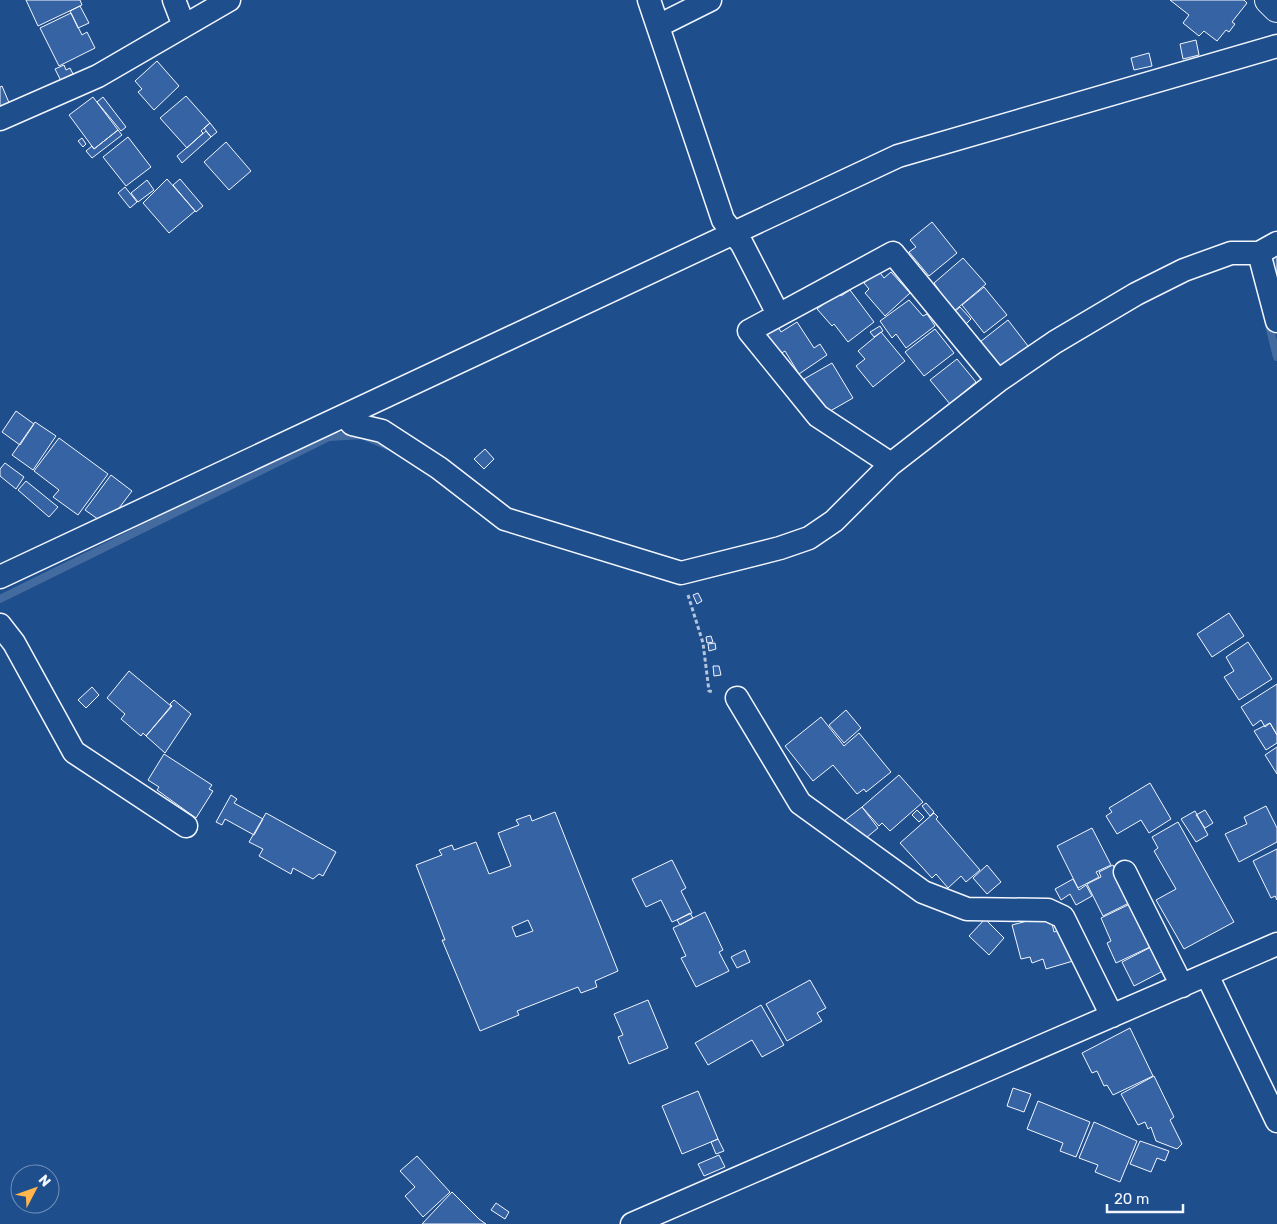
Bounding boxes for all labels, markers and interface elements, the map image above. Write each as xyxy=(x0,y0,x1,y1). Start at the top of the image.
north arrow xyxy=(10,1164,60,1214)
text: N xyxy=(35,1171,54,1190)
scale bar xyxy=(1107,1182,1183,1214)
text: 20 m xyxy=(1114,1190,1149,1208)

